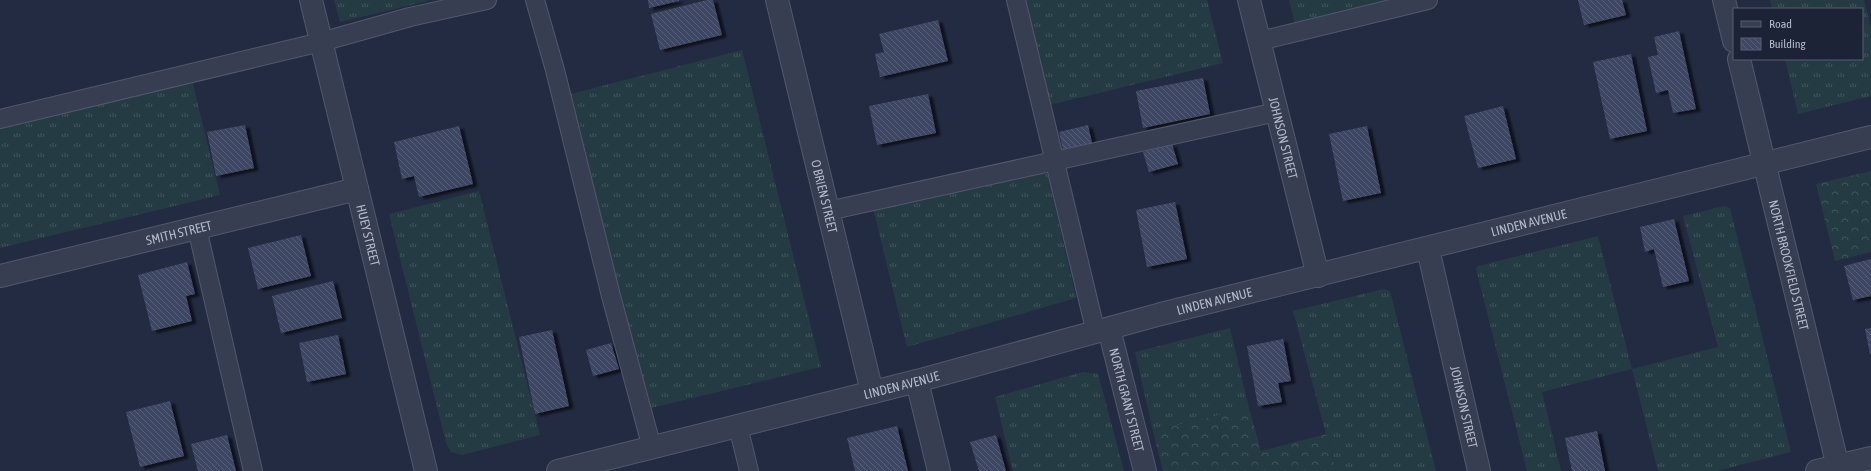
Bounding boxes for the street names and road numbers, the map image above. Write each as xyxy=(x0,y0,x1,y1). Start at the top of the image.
street label: JOHNSON STREET xyxy=(1266,95,1301,181)
street label: O BRIEN STREET xyxy=(808,158,841,235)
street label: NORTH BROOKFIELD STREET xyxy=(1766,198,1812,332)
street label: HUEY STREET xyxy=(354,203,383,268)
street label: LINDEN AVENUE xyxy=(1489,206,1568,239)
street label: SMITH STREET xyxy=(144,217,213,248)
street label: LINDEN AVENUE xyxy=(1175,284,1254,317)
street label: NORTH GRANT STREET xyxy=(1107,346,1147,453)
street label: JOHNSON STREET xyxy=(1448,364,1481,450)
street label: LINDEN AVENUE xyxy=(862,368,941,402)

